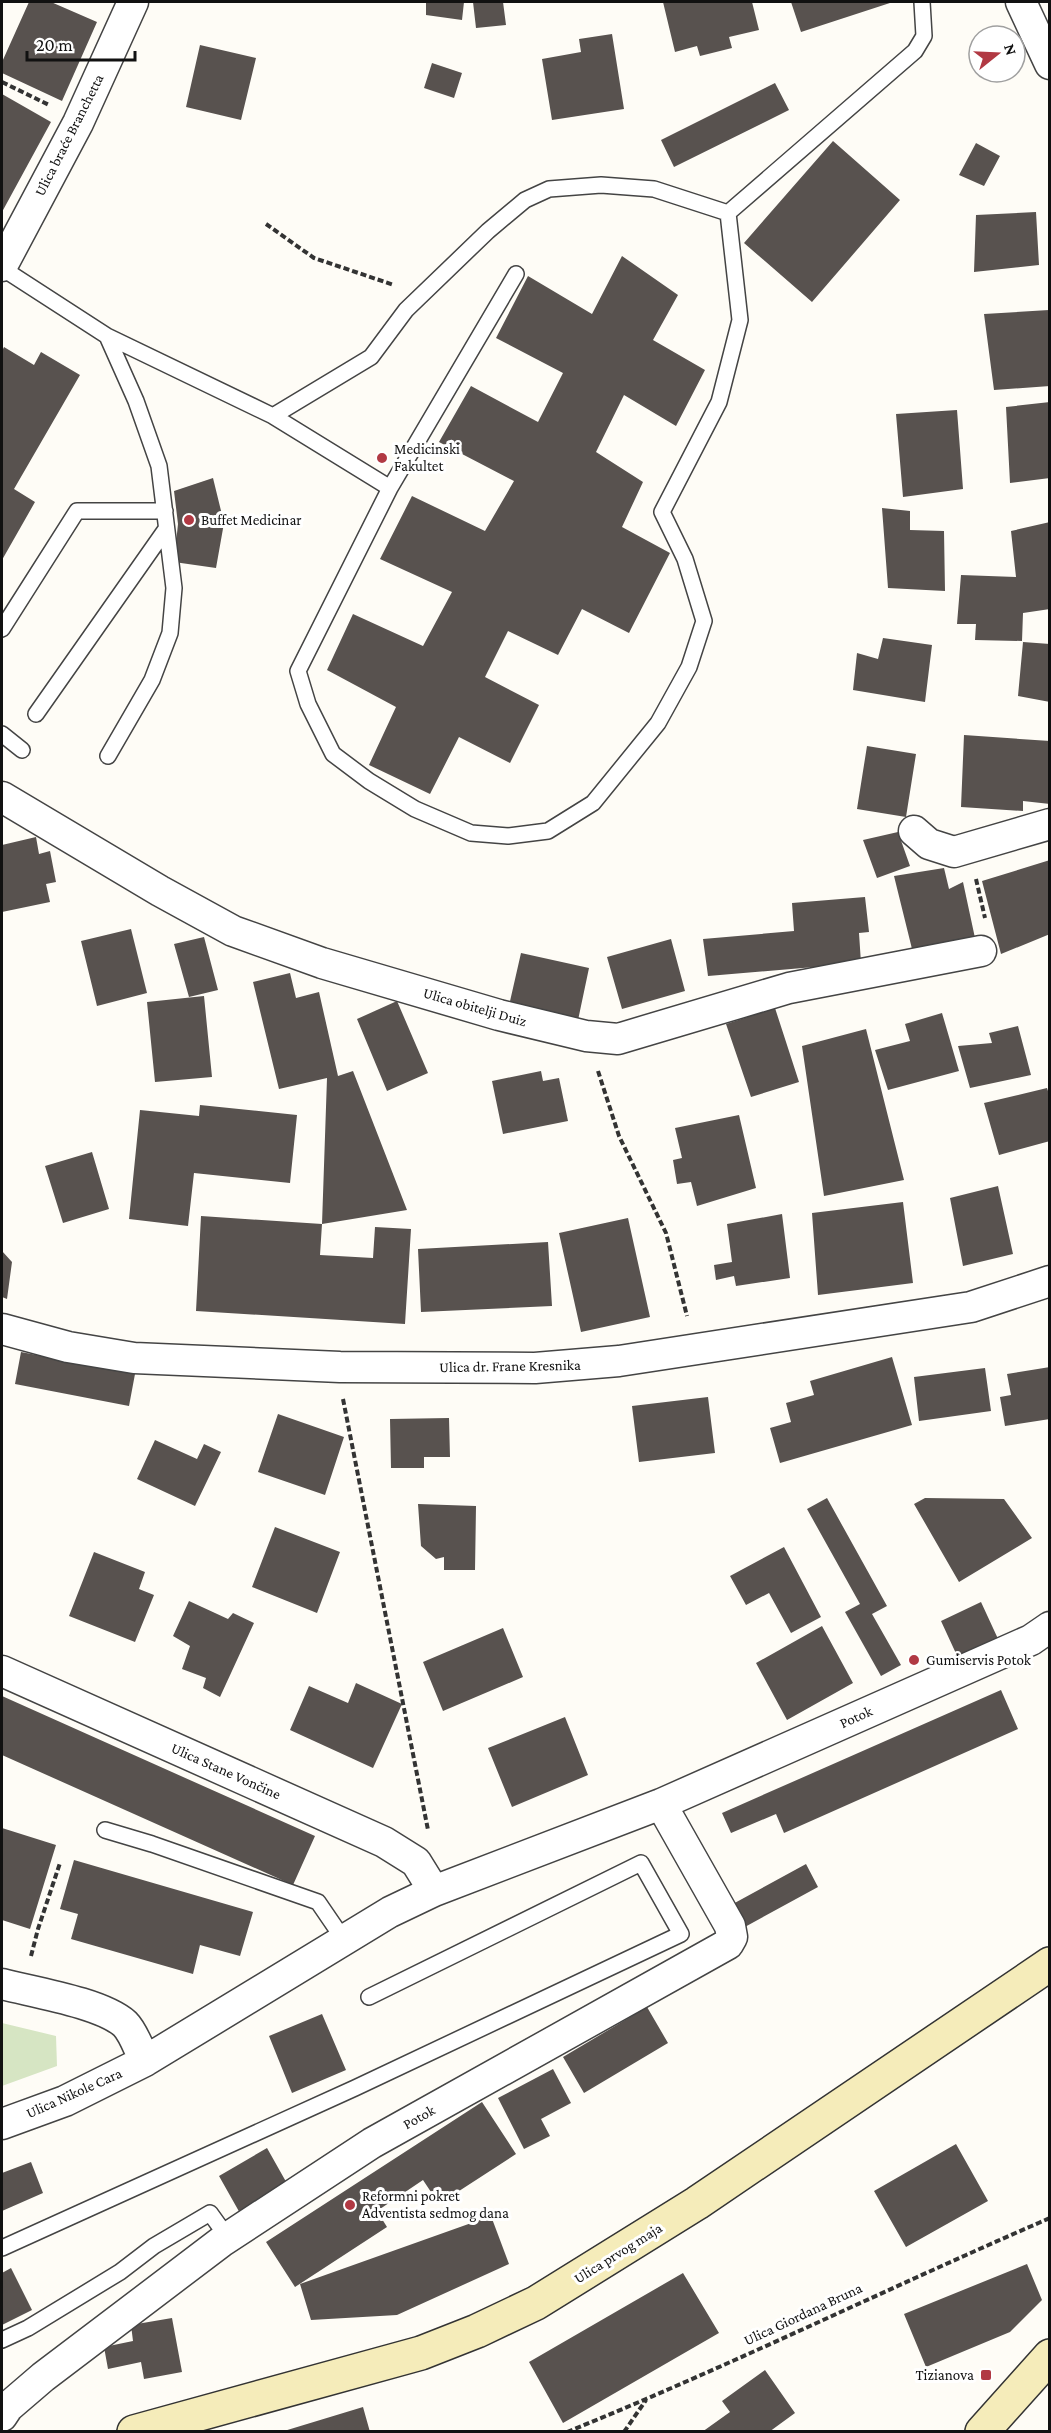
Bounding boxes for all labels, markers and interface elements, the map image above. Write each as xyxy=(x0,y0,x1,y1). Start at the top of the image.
scale bar xyxy=(27,24,135,62)
north arrow xyxy=(967,24,1027,84)
text: 20 m xyxy=(36,35,73,55)
text: N xyxy=(1001,42,1021,57)
street label: Ulica braće Branchetta xyxy=(31,71,107,199)
place label: Medicinski Fakultet xyxy=(394,441,460,474)
marker: Medicinski Fakultet xyxy=(375,451,389,465)
place label: Buffet Medicinar xyxy=(201,512,302,528)
marker: Buffet Medicinar xyxy=(182,513,196,527)
street label: Ulica obitelji Duiz xyxy=(421,985,528,1030)
street label: Ulica dr. Frane Kresnika xyxy=(439,1357,581,1375)
place label: Gumiservis Potok xyxy=(926,1652,1032,1668)
marker: Gumiservis Potok xyxy=(907,1653,921,1667)
street label: Potok xyxy=(837,1702,876,1731)
street label: Ulica Stane Vončine xyxy=(169,1740,284,1802)
street label: Ulica Nikole Cara xyxy=(24,2065,124,2121)
street label: Potok xyxy=(400,2101,439,2132)
place label: Reformni pokret Adventista sedmog dana xyxy=(362,2188,509,2222)
marker: Reformni pokret Adventista sedmog dana xyxy=(343,2198,357,2212)
street label: Ulica prvog maja xyxy=(571,2220,665,2287)
street label: Ulica Giordana Bruna xyxy=(741,2280,865,2348)
place label: Tizianova xyxy=(915,2367,974,2383)
marker: Tizianova xyxy=(979,2368,993,2382)

